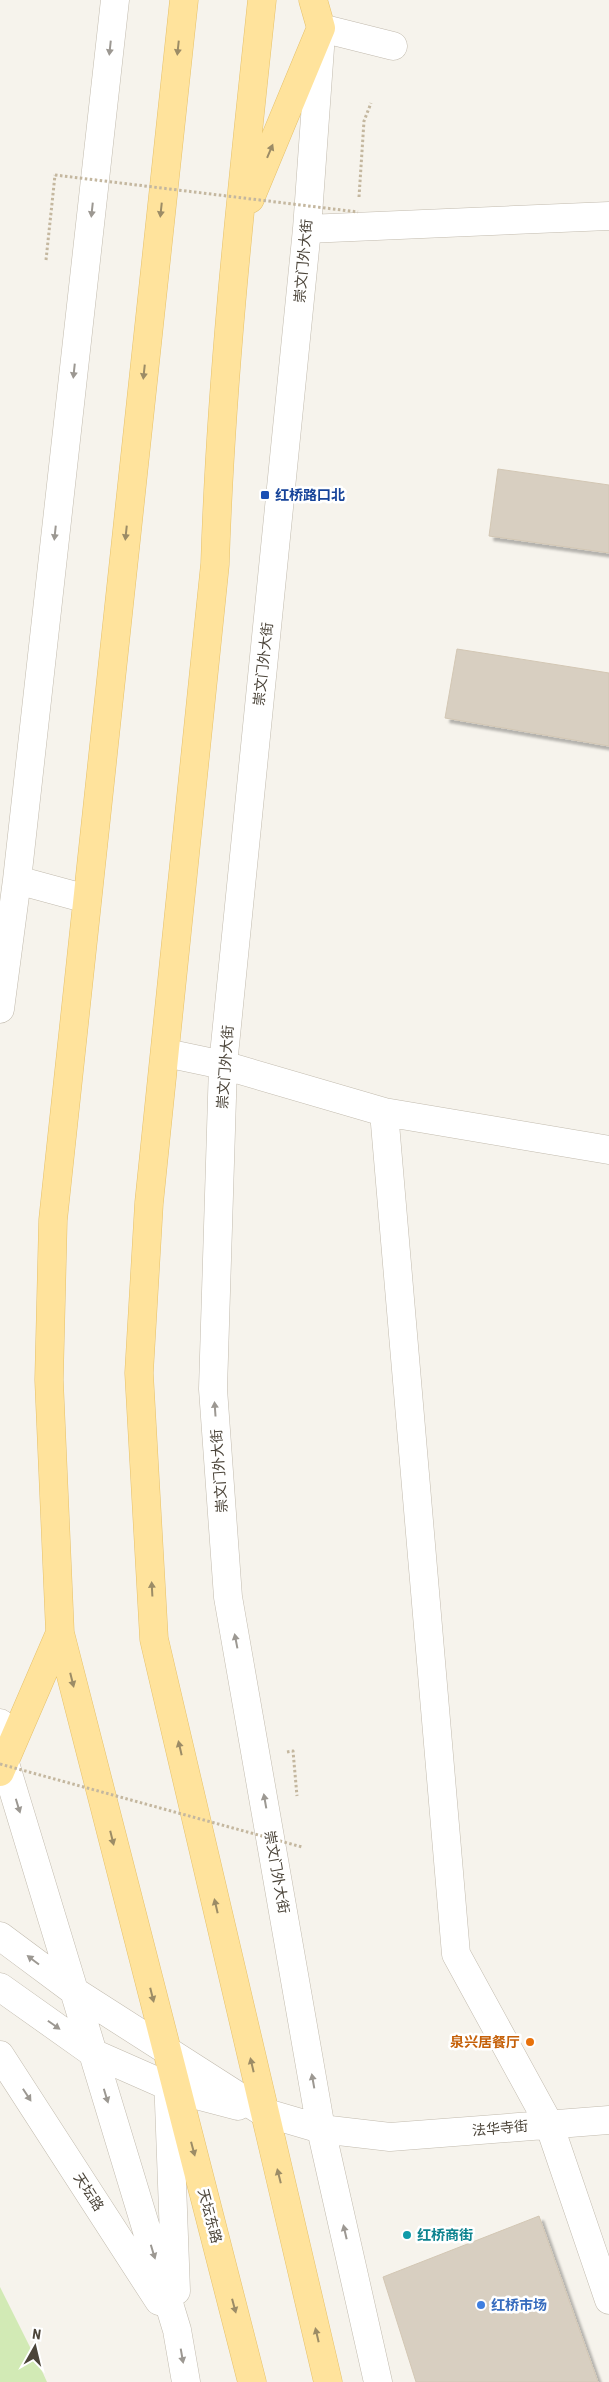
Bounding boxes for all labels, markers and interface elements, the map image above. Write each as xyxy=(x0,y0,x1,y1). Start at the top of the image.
one-way arrow xyxy=(106,41,114,57)
one-way arrow xyxy=(174,41,182,57)
one-way arrow xyxy=(266,143,274,158)
one-way arrow xyxy=(88,202,96,218)
one-way arrow xyxy=(157,202,165,218)
street label: 崇文门外大街 xyxy=(291,218,315,304)
one-way arrow xyxy=(70,364,78,380)
one-way arrow xyxy=(140,364,148,380)
place label: 红桥路口北 xyxy=(275,487,345,503)
marker: 红桥路口北 xyxy=(259,489,271,501)
one-way arrow xyxy=(51,525,59,541)
one-way arrow xyxy=(122,525,130,541)
street label: 崇文门外大街 xyxy=(251,621,275,707)
street label: 崇文门外大街 xyxy=(214,1025,236,1109)
one-way arrow xyxy=(210,1401,218,1417)
street label: 崇文门外大街 xyxy=(208,1429,230,1513)
one-way arrow xyxy=(147,1580,155,1596)
one-way arrow xyxy=(231,1632,239,1648)
one-way arrow xyxy=(68,1673,76,1688)
one-way arrow xyxy=(176,1741,184,1756)
one-way arrow xyxy=(260,1792,268,1808)
one-way arrow xyxy=(15,1799,23,1814)
street label: 崇文门外大街 xyxy=(262,1829,292,1915)
one-way arrow xyxy=(108,1830,116,1845)
one-way arrow xyxy=(212,1899,220,1914)
one-way arrow xyxy=(27,1955,40,1966)
one-way arrow xyxy=(148,1988,156,2003)
one-way arrow xyxy=(47,2020,60,2031)
place label: 泉兴居餐厅 xyxy=(450,2034,520,2050)
marker: 泉兴居餐厅 xyxy=(524,2036,536,2048)
one-way arrow xyxy=(248,2056,256,2072)
one-way arrow xyxy=(309,2073,317,2089)
one-way arrow xyxy=(22,2089,32,2102)
one-way arrow xyxy=(102,2089,110,2104)
street label: 法华寺街 xyxy=(471,2118,529,2138)
one-way arrow xyxy=(189,2142,197,2157)
one-way arrow xyxy=(275,2169,283,2184)
street label: 天坛路 xyxy=(71,2170,107,2214)
street label: 天坛东路 xyxy=(195,2187,225,2245)
one-way arrow xyxy=(341,2225,349,2240)
place label: 红桥商街 xyxy=(417,2227,473,2243)
marker: 红桥商街 xyxy=(401,2229,413,2241)
one-way arrow xyxy=(150,2244,158,2259)
place label: 红桥市场 xyxy=(491,2297,547,2313)
one-way arrow xyxy=(230,2299,238,2314)
marker: 红桥市场 xyxy=(475,2299,487,2311)
north arrow xyxy=(10,2322,60,2372)
text: N xyxy=(31,2326,42,2343)
one-way arrow xyxy=(313,2327,321,2342)
one-way arrow xyxy=(178,2348,186,2364)

